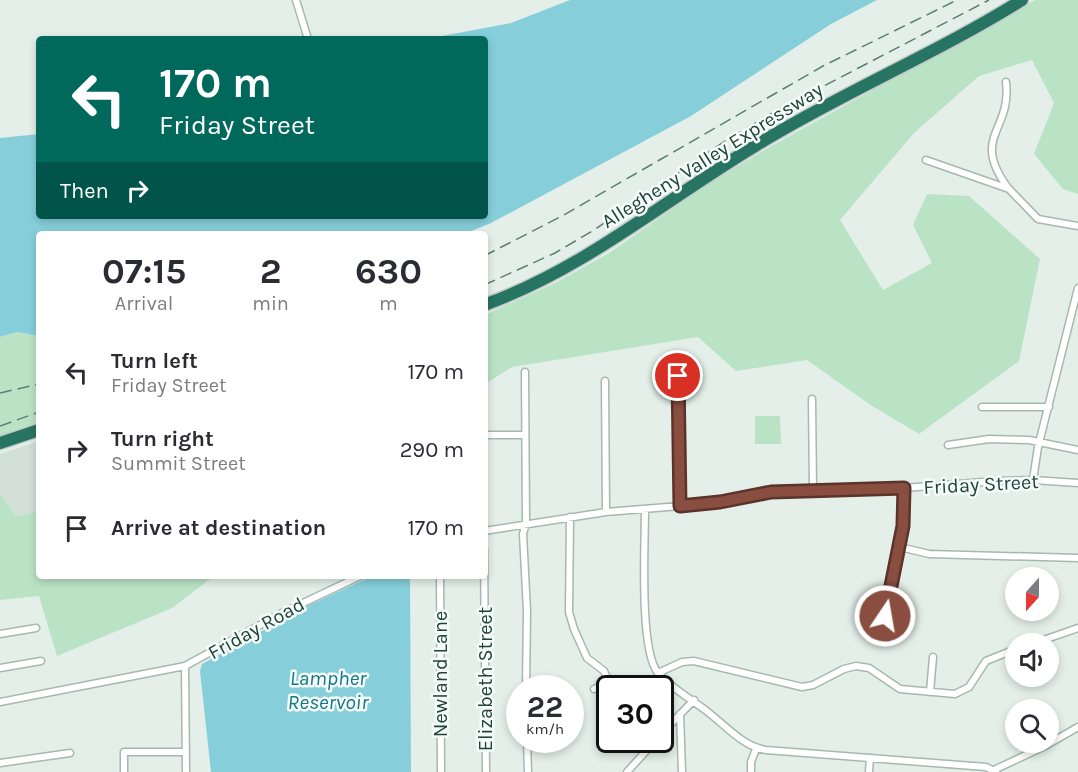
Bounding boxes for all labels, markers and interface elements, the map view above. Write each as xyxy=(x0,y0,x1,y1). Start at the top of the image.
text: 170 m xyxy=(159,58,272,108)
icon: left xyxy=(60,60,138,138)
street label: Allegheny Valley Expressway xyxy=(597,78,827,233)
text: Friday Street xyxy=(159,109,315,141)
icon: right xyxy=(121,174,154,207)
text: Then xyxy=(60,178,109,204)
text: 07:15 xyxy=(102,250,186,292)
text: 2 xyxy=(260,250,281,292)
text: 630 xyxy=(355,250,422,292)
text: Arrival xyxy=(115,292,173,315)
text: min xyxy=(252,292,289,315)
text: m xyxy=(379,292,398,315)
text: Turn left xyxy=(111,348,198,374)
pin xyxy=(652,350,703,401)
icon: left xyxy=(60,356,93,389)
text: 170 m xyxy=(408,359,464,385)
icon: arrive xyxy=(661,359,694,392)
text: Friday Street xyxy=(111,374,227,397)
text: Turn right xyxy=(111,426,214,452)
icon: right xyxy=(60,434,93,467)
text: 290 m xyxy=(400,437,464,463)
text: Summit Street xyxy=(111,452,246,475)
street label: Friday Street xyxy=(923,470,1040,499)
icon: arrive xyxy=(60,512,93,545)
text: Arrive at destination xyxy=(111,515,326,541)
text: 170 m xyxy=(408,515,464,541)
north arrow xyxy=(1005,567,1059,621)
map controls xyxy=(1005,567,1059,753)
position arrow xyxy=(853,584,917,648)
street label: Friday Road xyxy=(204,593,308,664)
street label: Elizabeth Street xyxy=(474,606,497,751)
street label: Newland Lane xyxy=(429,611,452,737)
button: sound xyxy=(1005,633,1059,687)
water label: Lampher Reservoir xyxy=(288,666,369,714)
speed limit sign: 30 xyxy=(596,675,674,753)
text: 22 xyxy=(527,689,563,725)
button: search xyxy=(1005,699,1059,753)
text: km/h xyxy=(526,720,564,738)

